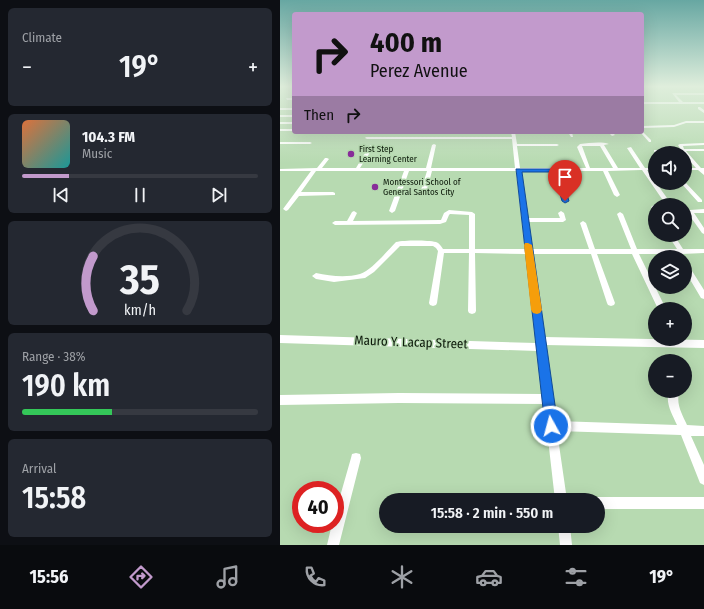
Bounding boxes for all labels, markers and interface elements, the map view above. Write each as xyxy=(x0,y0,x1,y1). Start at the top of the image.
text: 400 m xyxy=(370,26,442,59)
icon: right xyxy=(304,28,356,80)
text: Climate xyxy=(22,30,62,45)
text: 19° xyxy=(119,49,161,85)
text: − xyxy=(22,54,32,81)
text: + xyxy=(248,54,258,81)
text: Perez Avenue xyxy=(370,60,468,82)
icon: right xyxy=(342,104,364,126)
text: Then xyxy=(304,106,334,124)
text: 104.3 FM xyxy=(82,128,135,146)
place label: First Step Learning Center xyxy=(359,144,418,164)
text: Music xyxy=(82,146,112,161)
map controls xyxy=(648,146,692,398)
button: sound xyxy=(648,146,692,190)
marker: First Step Learning Center xyxy=(346,149,356,159)
pin xyxy=(548,160,582,201)
icon: arrive xyxy=(554,166,576,188)
place label: Montessori School of General Santos City xyxy=(383,177,462,197)
marker: Montessori School of General Santos City xyxy=(370,182,380,192)
icon: previous xyxy=(50,184,72,206)
icon: pause xyxy=(129,184,151,206)
icon: next xyxy=(208,184,230,206)
button: search xyxy=(648,198,692,242)
button: layers xyxy=(648,250,692,294)
text: 35 xyxy=(119,254,160,304)
text: km/h xyxy=(124,301,156,318)
button: + xyxy=(648,302,692,346)
street label: Mauro Y. Lacap Street xyxy=(354,333,469,352)
text: Range · 38% xyxy=(22,349,85,364)
button: − xyxy=(648,354,692,398)
text: 190 km xyxy=(22,368,110,404)
position arrow xyxy=(530,405,572,447)
text: Arrival xyxy=(22,461,56,476)
text: 15:58 xyxy=(22,480,86,516)
speed limit sign: 40 xyxy=(292,481,344,533)
text: 15:58 · 2 min · 550 m xyxy=(431,504,553,522)
icon: directions xyxy=(127,563,155,591)
icon: music xyxy=(214,563,242,591)
icon: phone xyxy=(301,563,329,591)
icon: climate xyxy=(388,563,416,591)
icon: car xyxy=(475,563,503,591)
icon: filters xyxy=(562,563,590,591)
text: 15:56 xyxy=(29,566,68,588)
text: 19° xyxy=(649,566,674,588)

